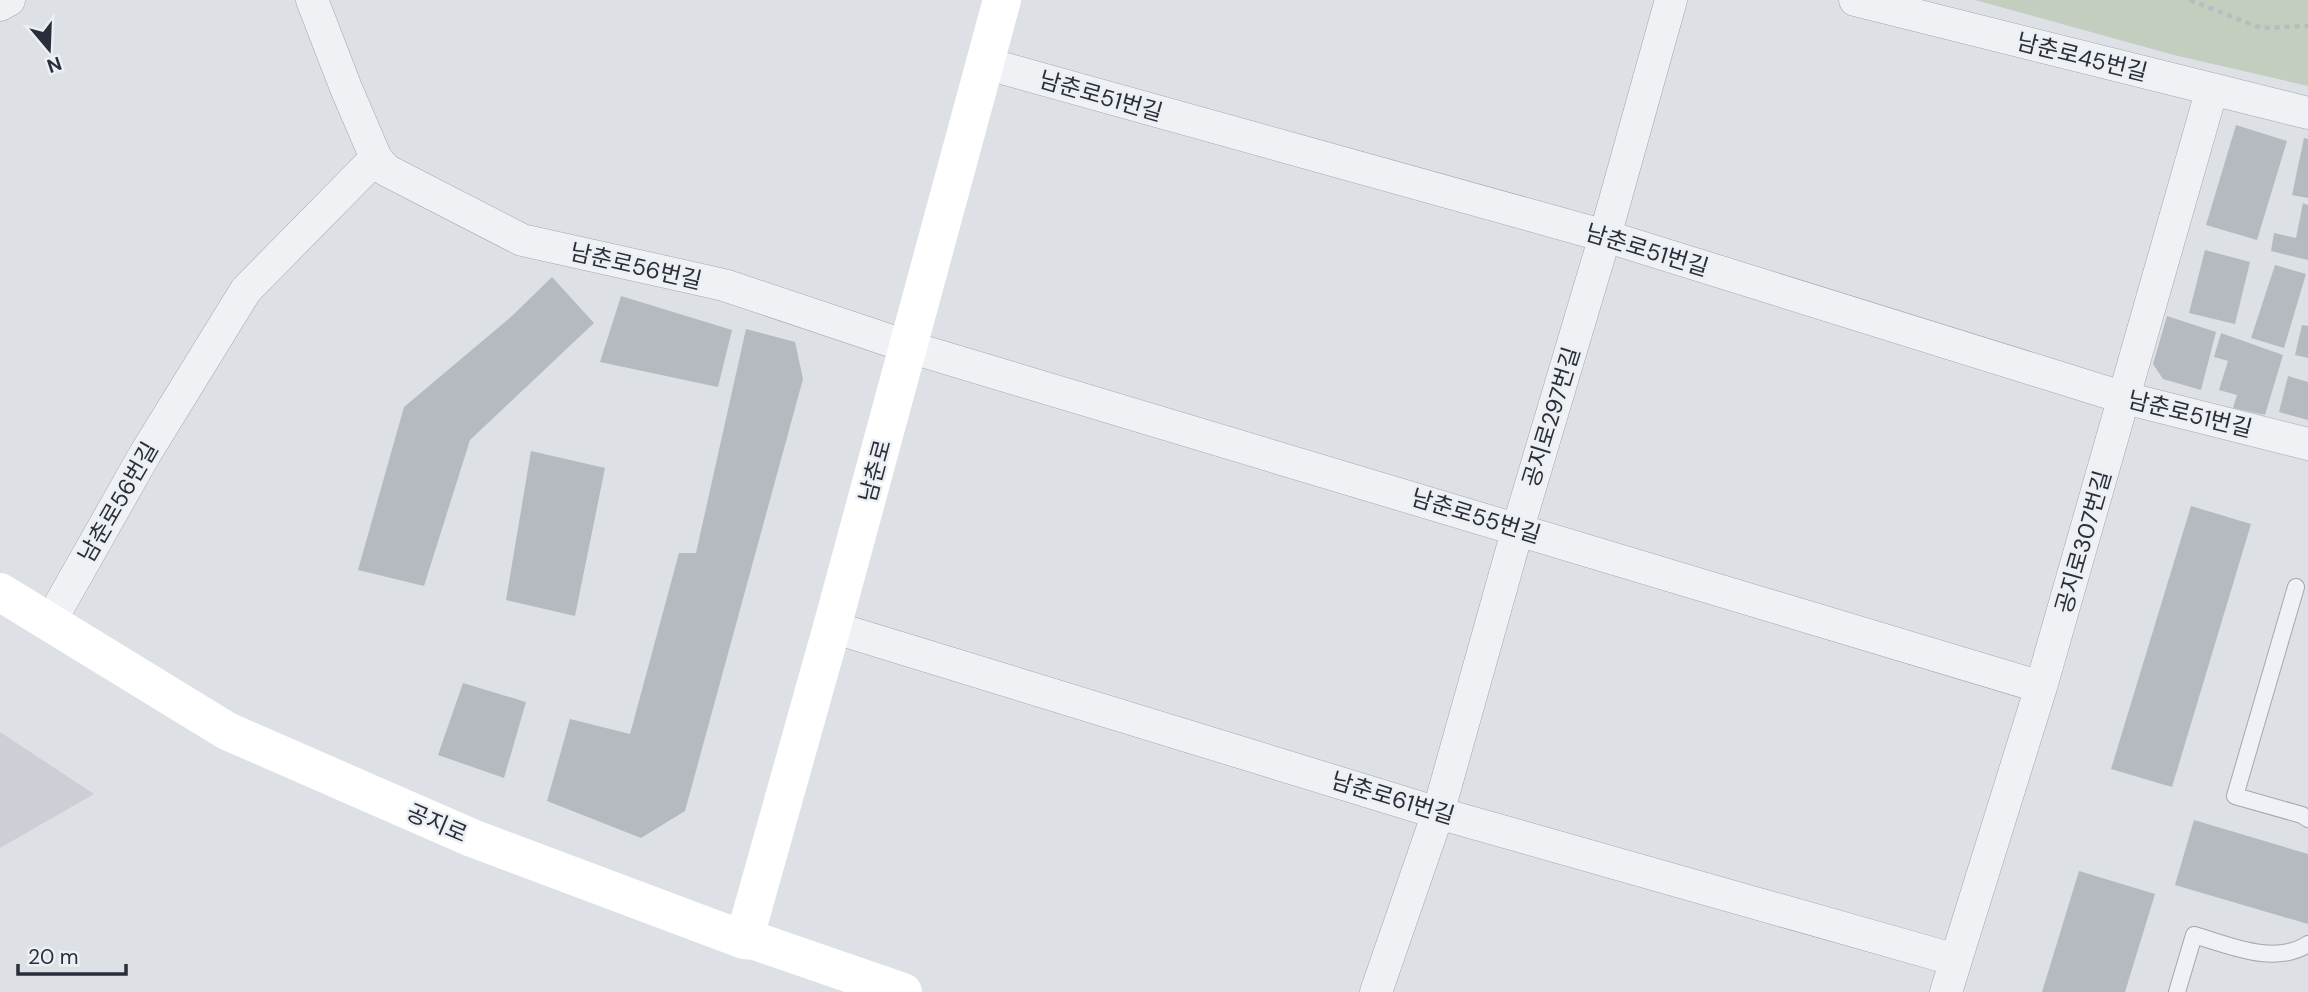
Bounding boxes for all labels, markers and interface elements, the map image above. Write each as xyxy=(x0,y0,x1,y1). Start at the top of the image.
north arrow xyxy=(14,14,84,84)
street label: 남춘로45번길 xyxy=(2013,26,2151,88)
text: N xyxy=(44,51,65,79)
street label: 남춘로51번길 xyxy=(1036,64,1166,128)
street label: 남춘로51번길 xyxy=(1582,217,1712,283)
street label: 남춘로56번길 xyxy=(567,236,705,296)
street label: 공지로297번길 xyxy=(1515,343,1587,491)
street label: 남춘로51번길 xyxy=(2125,384,2255,444)
street label: 남춘로56번길 xyxy=(71,436,165,568)
street label: 남춘로 xyxy=(852,436,898,506)
street label: 공지로307번길 xyxy=(2048,467,2118,617)
street label: 남춘로55번길 xyxy=(1408,482,1544,550)
street label: 남춘로61번길 xyxy=(1328,765,1458,831)
street label: 공지로 xyxy=(402,797,472,849)
scale bar xyxy=(18,932,126,976)
text: 20 m xyxy=(28,943,79,971)

